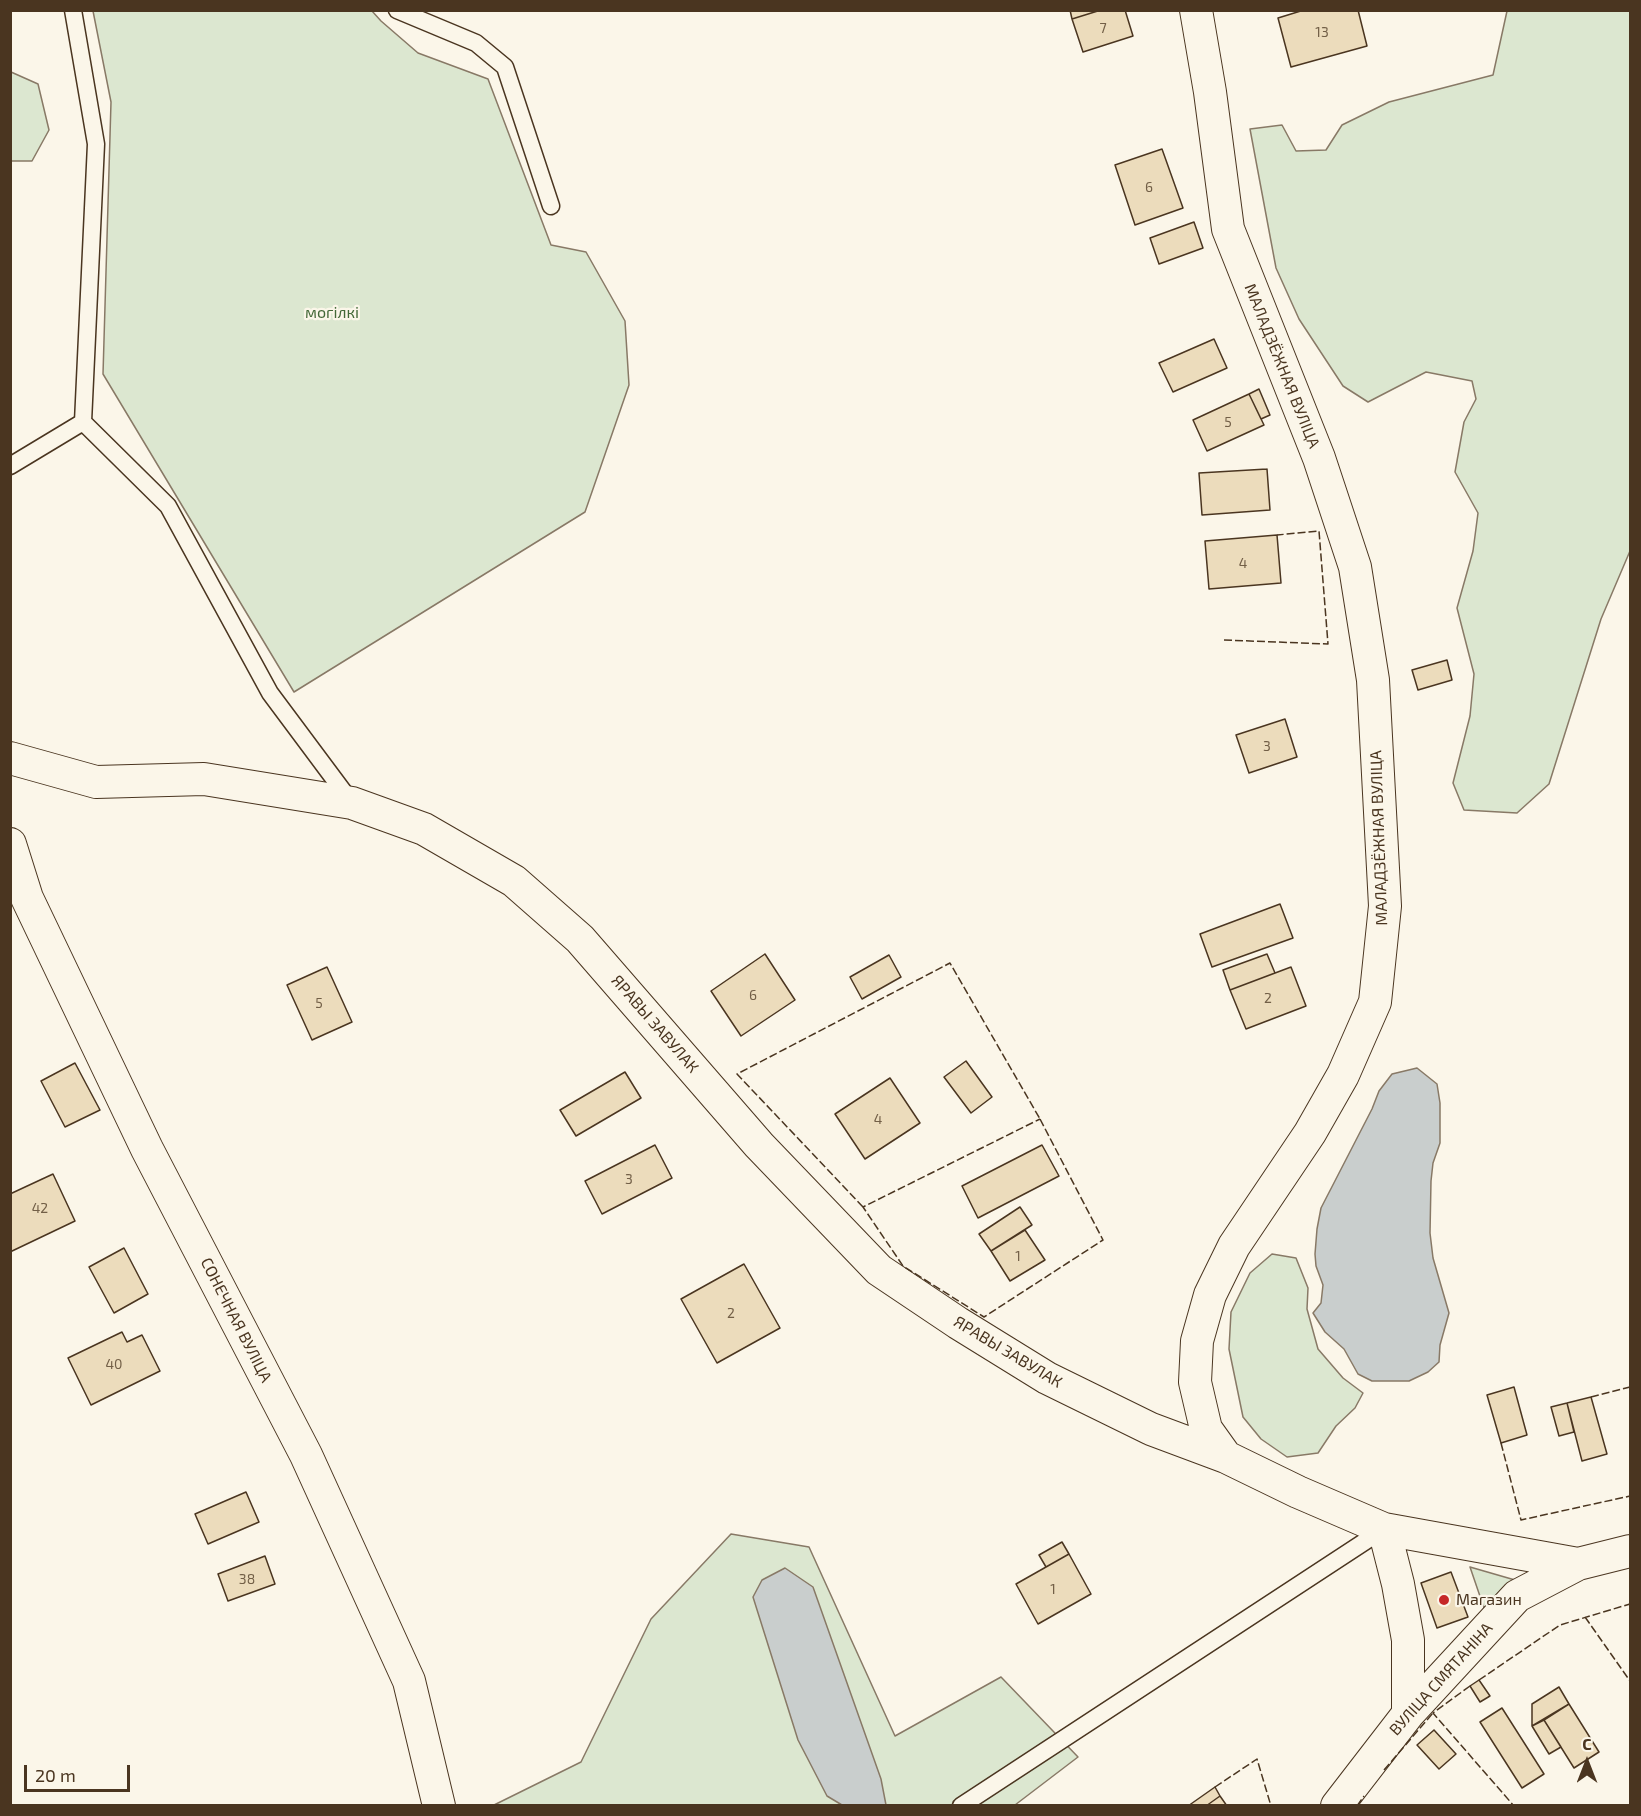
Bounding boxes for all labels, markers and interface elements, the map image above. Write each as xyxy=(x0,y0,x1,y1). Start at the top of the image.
house number: 7 xyxy=(1099,20,1107,36)
house number: 13 xyxy=(1315,24,1329,40)
house number: 6 xyxy=(1145,179,1153,195)
street label: МАЛАДЗЁЖНАЯ ВУЛІЦА xyxy=(1240,281,1324,451)
park label: могілкі xyxy=(305,303,359,323)
house number: 5 xyxy=(1224,414,1232,430)
house number: 4 xyxy=(1239,555,1247,571)
house number: 3 xyxy=(1263,738,1271,754)
street label: МАЛАДЗЁЖНАЯ ВУЛІЦА xyxy=(1366,750,1392,926)
street label: ЯРАВЫ ЗАВУЛАК xyxy=(607,971,703,1077)
house number: 6 xyxy=(749,987,757,1003)
house number: 2 xyxy=(1264,990,1272,1006)
house number: 5 xyxy=(315,995,323,1011)
house number: 4 xyxy=(874,1111,882,1127)
house number: 3 xyxy=(625,1171,633,1187)
house number: 42 xyxy=(32,1200,48,1216)
house number: 1 xyxy=(1015,1248,1021,1264)
street label: СОНЕЧНАЯ ВУЛІЦА xyxy=(196,1255,276,1385)
house number: 2 xyxy=(727,1305,735,1321)
street label: ЯРАВЫ ЗАВУЛАК xyxy=(950,1312,1066,1392)
house number: 40 xyxy=(105,1356,123,1372)
house number: 38 xyxy=(239,1571,255,1587)
house number: 1 xyxy=(1050,1581,1056,1597)
place label: Магазин xyxy=(1456,1590,1522,1610)
marker: Магазин xyxy=(1437,1593,1451,1607)
street label: ВУЛІЦА СМЯТАНІНА xyxy=(1385,1619,1497,1739)
north arrow xyxy=(1557,1732,1617,1792)
text: С xyxy=(1582,1734,1592,1753)
scale bar xyxy=(27,1753,134,1791)
text: 20 m xyxy=(35,1764,76,1786)

